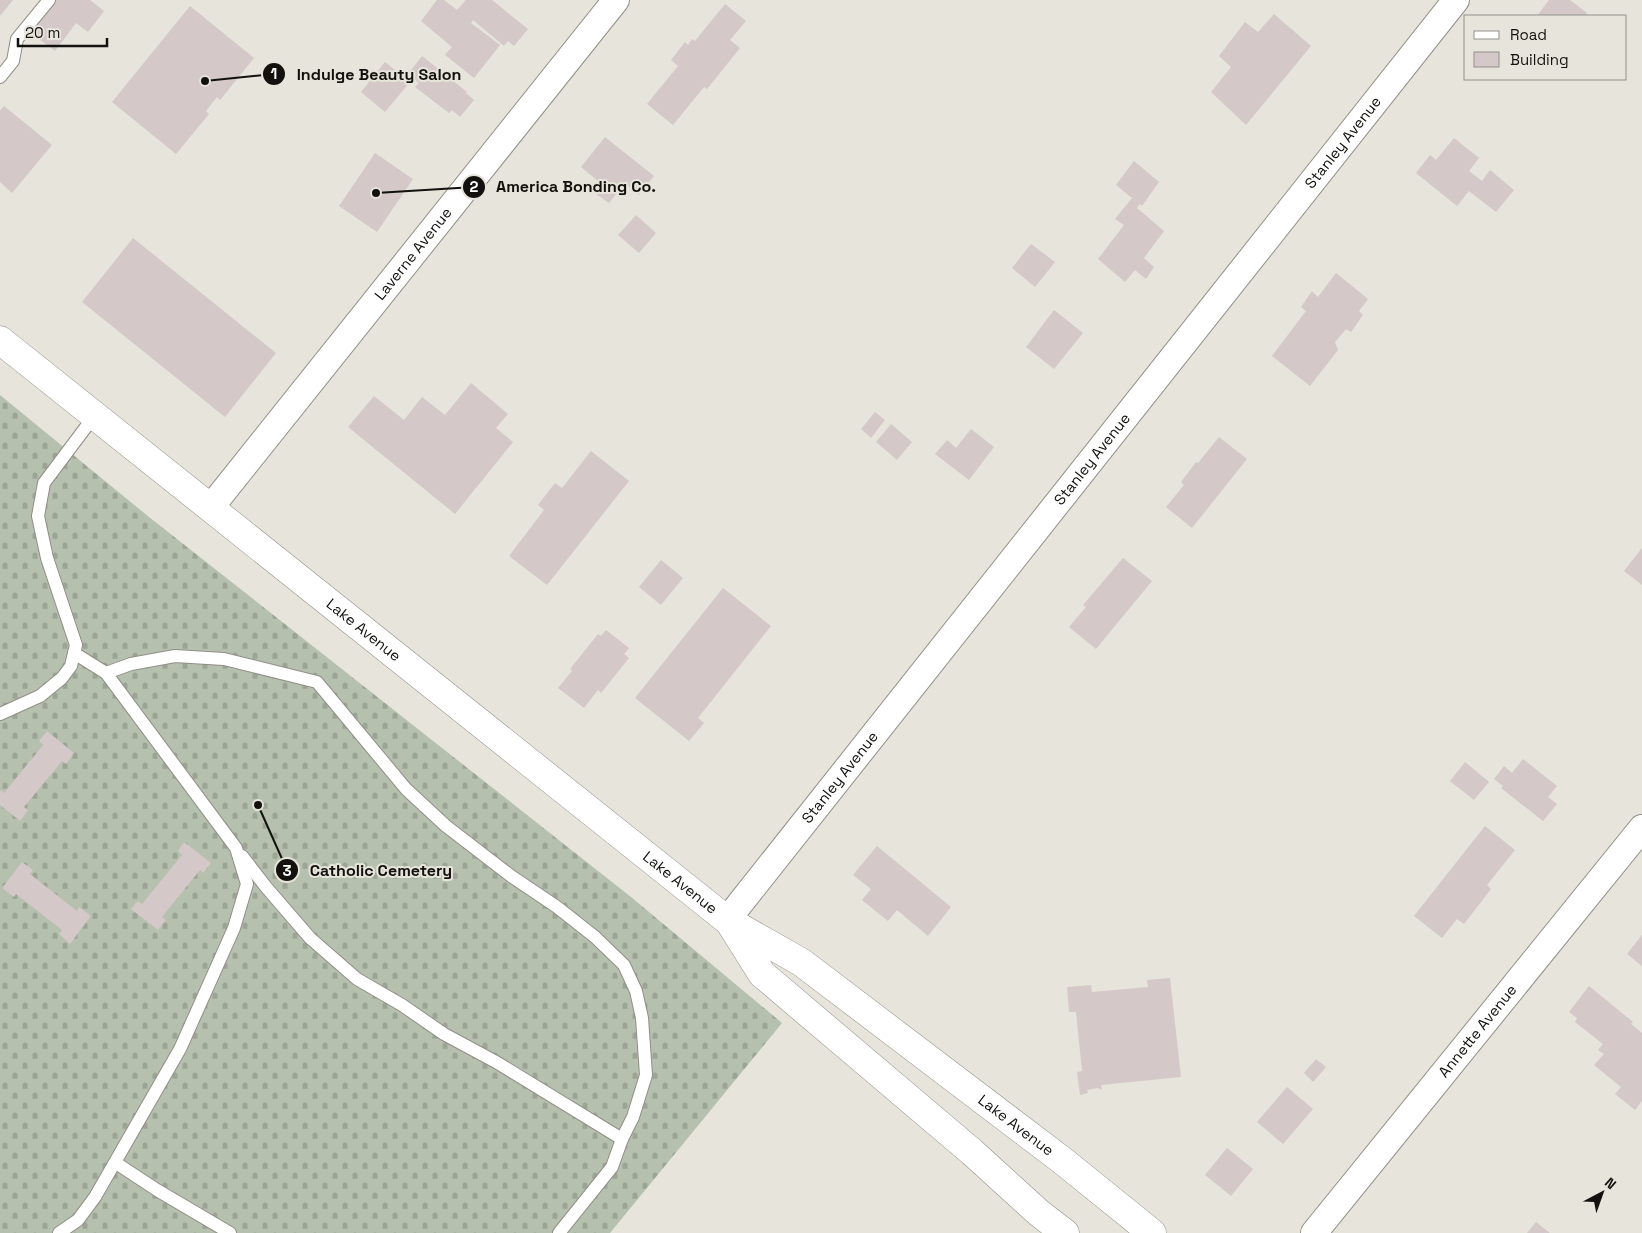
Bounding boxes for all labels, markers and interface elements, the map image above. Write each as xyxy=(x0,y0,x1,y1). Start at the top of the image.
scale bar xyxy=(18,15,106,47)
legend xyxy=(1464,15,1627,80)
text: 20 m xyxy=(25,23,60,42)
text: Road xyxy=(1510,25,1547,44)
text: Building xyxy=(1510,50,1569,69)
callout: Indulge Beauty Salon xyxy=(261,59,471,90)
text: 1 xyxy=(271,64,277,83)
text: Indulge Beauty Salon xyxy=(297,64,461,85)
street label: Stanley Avenue xyxy=(1300,92,1385,192)
callout: America Bonding Co. xyxy=(461,171,666,202)
text: America Bonding Co. xyxy=(496,176,656,197)
text: 2 xyxy=(470,177,479,196)
street label: Laverne Avenue xyxy=(370,203,456,304)
street label: Stanley Avenue xyxy=(1049,409,1134,509)
street label: Lake Avenue xyxy=(323,594,405,665)
street label: Stanley Avenue xyxy=(797,727,882,827)
street label: Lake Avenue xyxy=(639,847,722,918)
callout: Catholic Cemetery xyxy=(275,855,462,886)
text: Catholic Cemetery xyxy=(310,860,452,881)
text: 3 xyxy=(282,861,292,880)
street label: Annette Avenue xyxy=(1434,980,1521,1081)
street label: Lake Avenue xyxy=(975,1090,1058,1160)
north arrow xyxy=(1577,1168,1627,1218)
text: N xyxy=(1601,1173,1620,1193)

